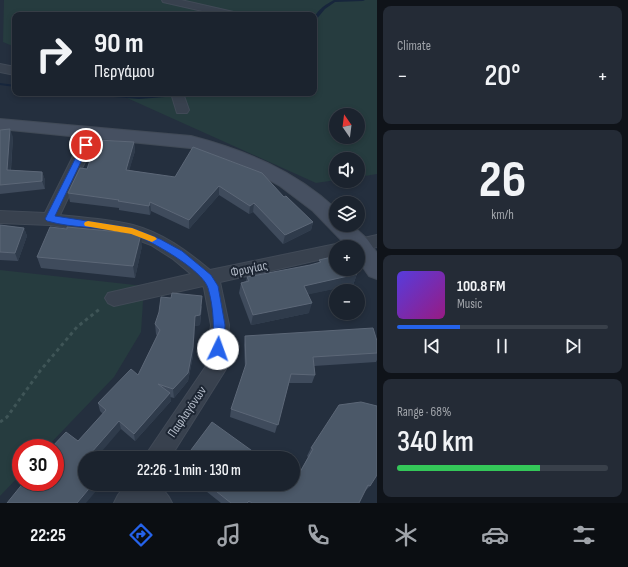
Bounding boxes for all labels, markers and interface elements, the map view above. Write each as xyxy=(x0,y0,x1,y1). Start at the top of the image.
text: 90 m xyxy=(94,27,144,60)
icon: right xyxy=(28,28,80,80)
text: Climate xyxy=(397,38,431,54)
text: 20° xyxy=(485,58,520,94)
text: Περγάμου xyxy=(94,61,155,82)
text: − xyxy=(397,63,408,90)
text: + xyxy=(597,63,608,90)
north arrow xyxy=(329,108,365,144)
map controls xyxy=(329,108,365,320)
pin xyxy=(69,128,103,162)
icon: arrive xyxy=(75,134,97,156)
text: 26 xyxy=(479,149,526,212)
button: sound xyxy=(329,152,365,188)
button: layers xyxy=(329,196,365,232)
text: km/h xyxy=(491,207,514,223)
button: + xyxy=(329,240,365,276)
street label: Φρυγίας xyxy=(229,257,269,281)
text: 100.8 FM xyxy=(457,277,505,296)
button: − xyxy=(329,284,365,320)
text: Music xyxy=(457,296,482,312)
position arrow xyxy=(197,328,239,370)
icon: previous xyxy=(421,335,443,357)
icon: pause xyxy=(491,335,513,357)
icon: next xyxy=(562,335,584,357)
street label: Παφλαγόνων xyxy=(164,383,210,441)
text: Range · 68% xyxy=(397,404,451,420)
text: 340 km xyxy=(397,424,474,460)
speed limit sign: 30 xyxy=(12,439,64,491)
text: 22:26 · 1 min · 130 m xyxy=(137,461,241,480)
icon: directions xyxy=(127,521,155,549)
icon: music xyxy=(215,521,243,549)
icon: phone xyxy=(304,521,332,549)
icon: climate xyxy=(392,521,420,549)
icon: car xyxy=(481,521,509,549)
icon: filters xyxy=(570,521,598,549)
text: 22:25 xyxy=(30,525,66,546)

